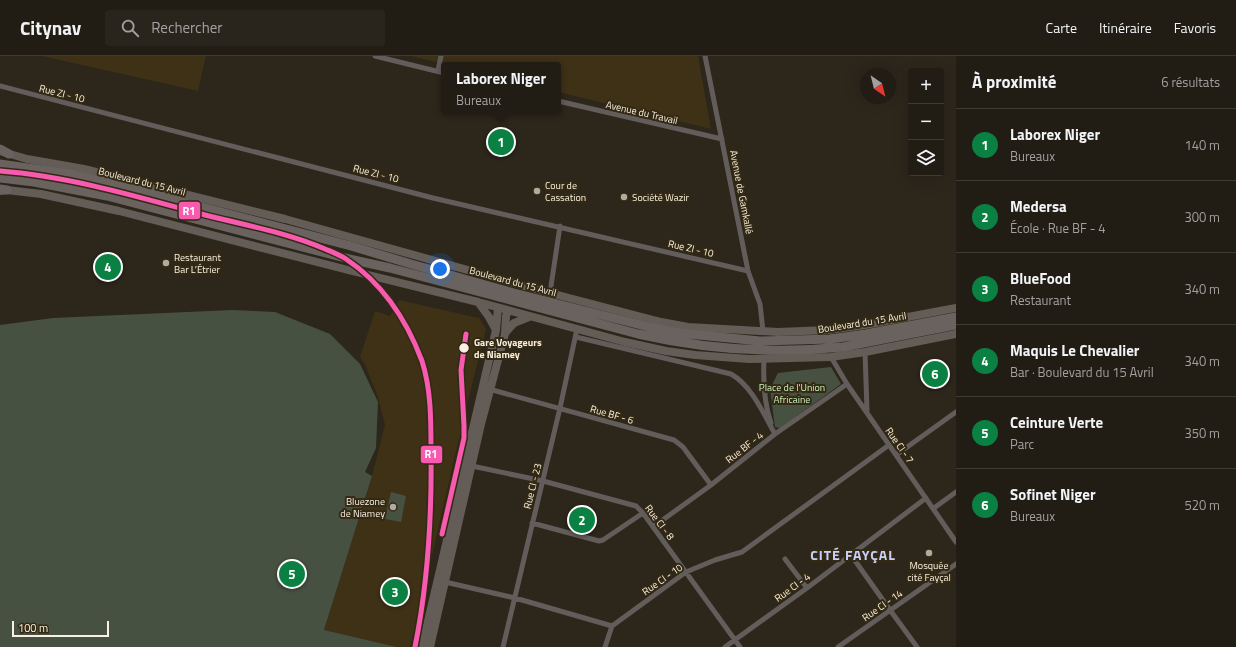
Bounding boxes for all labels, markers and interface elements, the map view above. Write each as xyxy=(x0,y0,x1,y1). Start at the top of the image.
search box xyxy=(105,10,385,46)
text: Citynav xyxy=(20,13,81,42)
text: Rechercher xyxy=(151,16,222,39)
icon: search xyxy=(119,17,141,39)
text: Carte xyxy=(1046,17,1077,38)
text: Itinéraire xyxy=(1099,17,1152,38)
text: Favoris xyxy=(1174,17,1216,38)
popup xyxy=(441,62,561,114)
text: Laborex Niger xyxy=(456,67,546,90)
north arrow xyxy=(860,68,896,104)
map controls xyxy=(908,68,944,176)
button: + xyxy=(908,68,944,104)
text: À proximité xyxy=(972,69,1056,95)
text: 6 résultats xyxy=(1161,72,1220,92)
street label: Rue ZI - 10 xyxy=(38,81,87,106)
text: Bureaux xyxy=(456,90,501,110)
street label: Avenue du Travail xyxy=(604,97,679,128)
button: − xyxy=(908,104,944,140)
text: Laborex Niger xyxy=(1010,123,1100,146)
pin: 1 xyxy=(488,127,514,157)
text: 1 xyxy=(981,135,989,155)
text: 140 m xyxy=(1184,135,1220,155)
button: layers xyxy=(908,140,944,176)
text: Bureaux xyxy=(1010,146,1055,166)
street label: Avenue de Gamkallé xyxy=(726,149,757,235)
street label: Rue ZI - 10 xyxy=(352,161,401,186)
street label: Boulevard du 15 Avril xyxy=(97,163,187,200)
place label: Cour de Cassation xyxy=(545,178,586,205)
marker: Cour de Cassation xyxy=(532,186,542,196)
place label: Société Wazir xyxy=(632,190,689,205)
marker: Société Wazir xyxy=(619,192,629,202)
text: Medersa xyxy=(1010,195,1067,218)
line badge: R1 xyxy=(178,201,201,220)
text: R1 xyxy=(183,203,195,219)
text: 2 xyxy=(981,207,989,227)
text: 300 m xyxy=(1184,207,1220,227)
text: École · Rue BF - 4 xyxy=(1010,218,1105,238)
street label: Rue ZI - 10 xyxy=(667,236,716,261)
place label: Restaurant Bar L’Étrier xyxy=(174,250,221,277)
pin: 4 xyxy=(95,252,121,282)
marker: Restaurant Bar L’Étrier xyxy=(161,258,171,268)
your location xyxy=(430,259,450,279)
street label: Boulevard du 15 Avril xyxy=(468,263,558,300)
text: BlueFood xyxy=(1010,267,1071,290)
text: 3 xyxy=(981,279,989,299)
text: 340 m xyxy=(1184,279,1220,299)
text: Restaurant xyxy=(1010,290,1071,310)
street label: Boulevard du 15 Avril xyxy=(817,308,907,337)
place label: Gare Voyageurs de Niamey xyxy=(474,335,542,362)
text: Maquis Le Chevalier xyxy=(1010,339,1139,362)
marker: Gare Voyageurs de Niamey xyxy=(457,341,471,355)
text: 4 xyxy=(981,351,989,371)
text: 340 m xyxy=(1184,351,1220,371)
pin: 6 xyxy=(922,359,948,389)
text: Bar · Boulevard du 15 Avril xyxy=(1010,362,1154,382)
park label: Place de l'Union Africaine xyxy=(759,380,825,407)
street label: Rue BF - 6 xyxy=(588,401,636,428)
text: Ceinture Verte xyxy=(1010,411,1103,434)
text: 5 xyxy=(981,423,989,443)
text: 350 m xyxy=(1184,423,1220,443)
street label: Rue CI - 7 xyxy=(882,424,917,466)
street label: Rue BF - 4 xyxy=(722,428,767,467)
text: Parc xyxy=(1010,434,1034,454)
line badge: R1 xyxy=(420,445,443,464)
text: R1 xyxy=(425,446,437,462)
street label: Rue CI - 23 xyxy=(520,462,545,511)
text: Sofinet Niger xyxy=(1010,483,1096,506)
place label: Bluezone de Niamey xyxy=(340,494,385,521)
text: 6 xyxy=(981,495,989,515)
text: 520 m xyxy=(1184,495,1220,515)
street label: Rue CI - 8 xyxy=(641,501,678,543)
marker: Bluezone de Niamey xyxy=(388,502,398,512)
pin: 2 xyxy=(569,505,595,535)
text: Bureaux xyxy=(1010,506,1055,526)
district label: CITÉ FAYÇAL xyxy=(810,544,896,565)
marker: Mosquée cité Fayçal xyxy=(924,548,934,558)
place label: Mosquée cité Fayçal xyxy=(907,558,951,585)
pin: 5 xyxy=(279,559,305,589)
street label: Rue CI - 10 xyxy=(639,560,686,599)
street label: Rue CI - 4 xyxy=(771,569,814,606)
pin: 3 xyxy=(382,577,408,607)
street label: Rue CI - 14 xyxy=(859,586,906,625)
scale bar xyxy=(12,619,109,638)
text: 100 m xyxy=(18,620,48,636)

